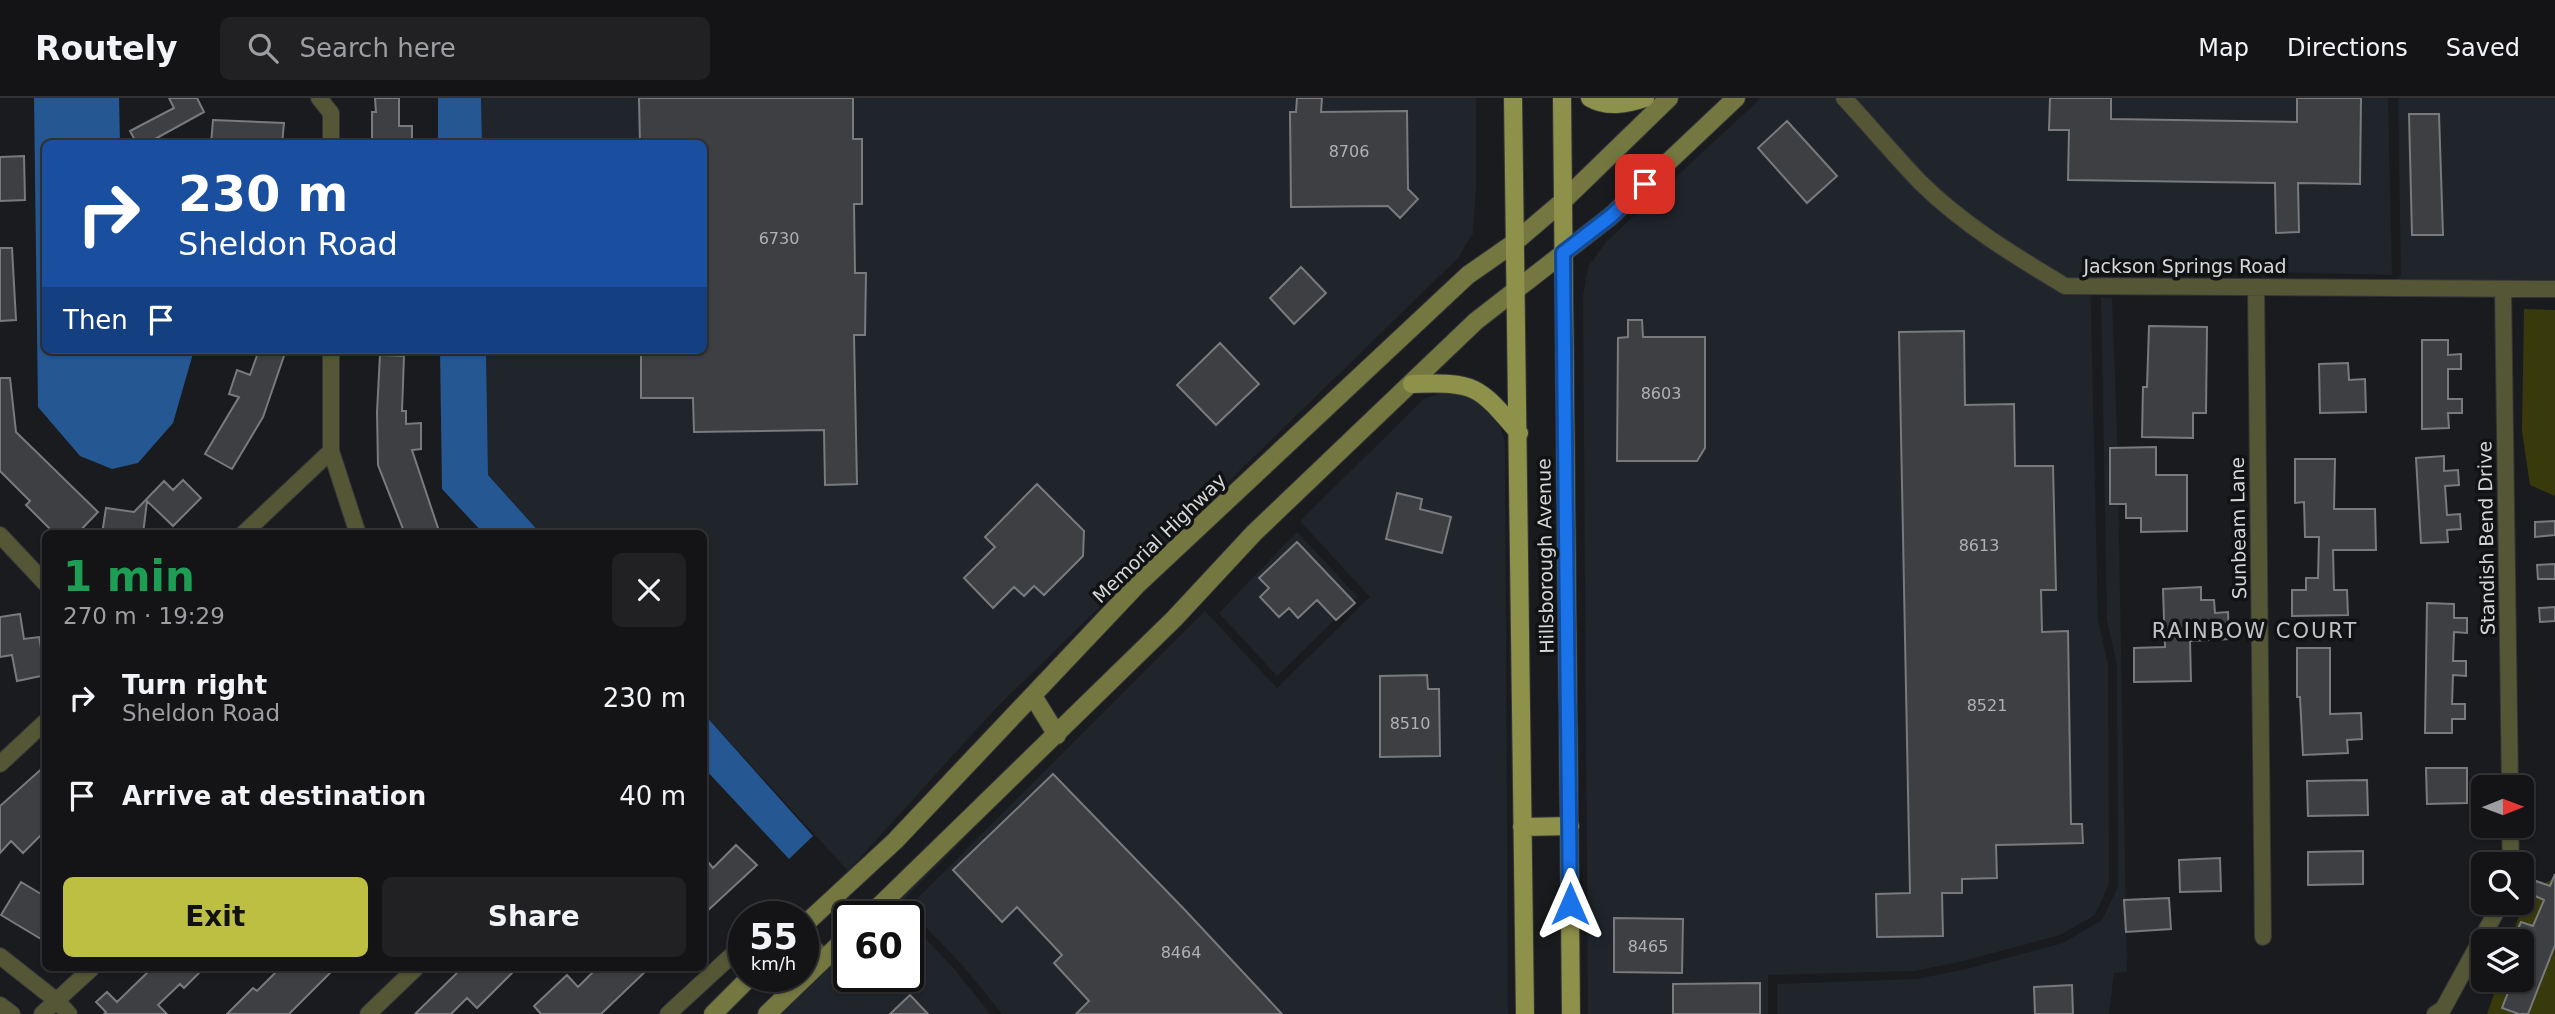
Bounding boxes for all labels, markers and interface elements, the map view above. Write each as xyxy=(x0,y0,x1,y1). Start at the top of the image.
search box xyxy=(220,17,710,80)
text: Routely xyxy=(35,29,178,68)
icon: search xyxy=(244,29,282,67)
text: Search here xyxy=(300,33,456,63)
text: Map xyxy=(2198,34,2249,62)
text: Directions xyxy=(2287,34,2408,62)
text: Saved xyxy=(2446,34,2520,62)
house number: 8706 xyxy=(1329,142,1369,161)
pin xyxy=(1615,154,1675,214)
icon: arrive xyxy=(1626,165,1664,203)
text: 230 m xyxy=(178,166,348,223)
icon: right xyxy=(63,168,154,259)
text: Sheldon Road xyxy=(178,225,398,263)
house number: 6730 xyxy=(759,229,799,248)
street label: Jackson Springs Road xyxy=(2082,255,2287,277)
icon: arrive xyxy=(142,301,180,339)
text: Then xyxy=(63,305,128,335)
house number: 8603 xyxy=(1641,384,1681,403)
street label: Standish Bend Drive xyxy=(2473,441,2499,635)
street label: Sunbeam Lane xyxy=(2226,457,2250,599)
street label: Hillsborough Avenue xyxy=(1532,458,1558,654)
street label: Memorial Highway xyxy=(1088,469,1230,607)
house number: 8613 xyxy=(1959,536,1999,555)
text: 1 min xyxy=(63,552,195,601)
button: close xyxy=(612,553,686,627)
text: 270 m · 19:29 xyxy=(63,603,225,629)
district label: RAINBOW COURT xyxy=(2152,619,2358,643)
text: Turn right xyxy=(122,670,267,700)
icon: right xyxy=(63,679,101,717)
text: 230 m xyxy=(603,683,686,713)
house number: 8521 xyxy=(1967,696,2007,715)
text: Sheldon Road xyxy=(122,700,280,726)
house number: 8510 xyxy=(1390,714,1430,733)
north arrow xyxy=(2471,775,2534,838)
map controls xyxy=(2471,775,2534,992)
icon: arrive xyxy=(63,777,101,815)
text: Arrive at destination xyxy=(122,781,426,811)
text: 40 m xyxy=(619,781,686,811)
button: search xyxy=(2471,852,2534,915)
position arrow xyxy=(1533,867,1607,941)
button: Exit xyxy=(63,877,368,957)
button: Share xyxy=(382,877,686,957)
speed limit sign: 60 xyxy=(833,901,924,992)
text: 55 xyxy=(749,917,798,957)
button: layers xyxy=(2471,929,2534,992)
house number: 8465 xyxy=(1628,937,1668,956)
house number: 8464 xyxy=(1161,943,1201,962)
text: km/h xyxy=(751,953,796,974)

